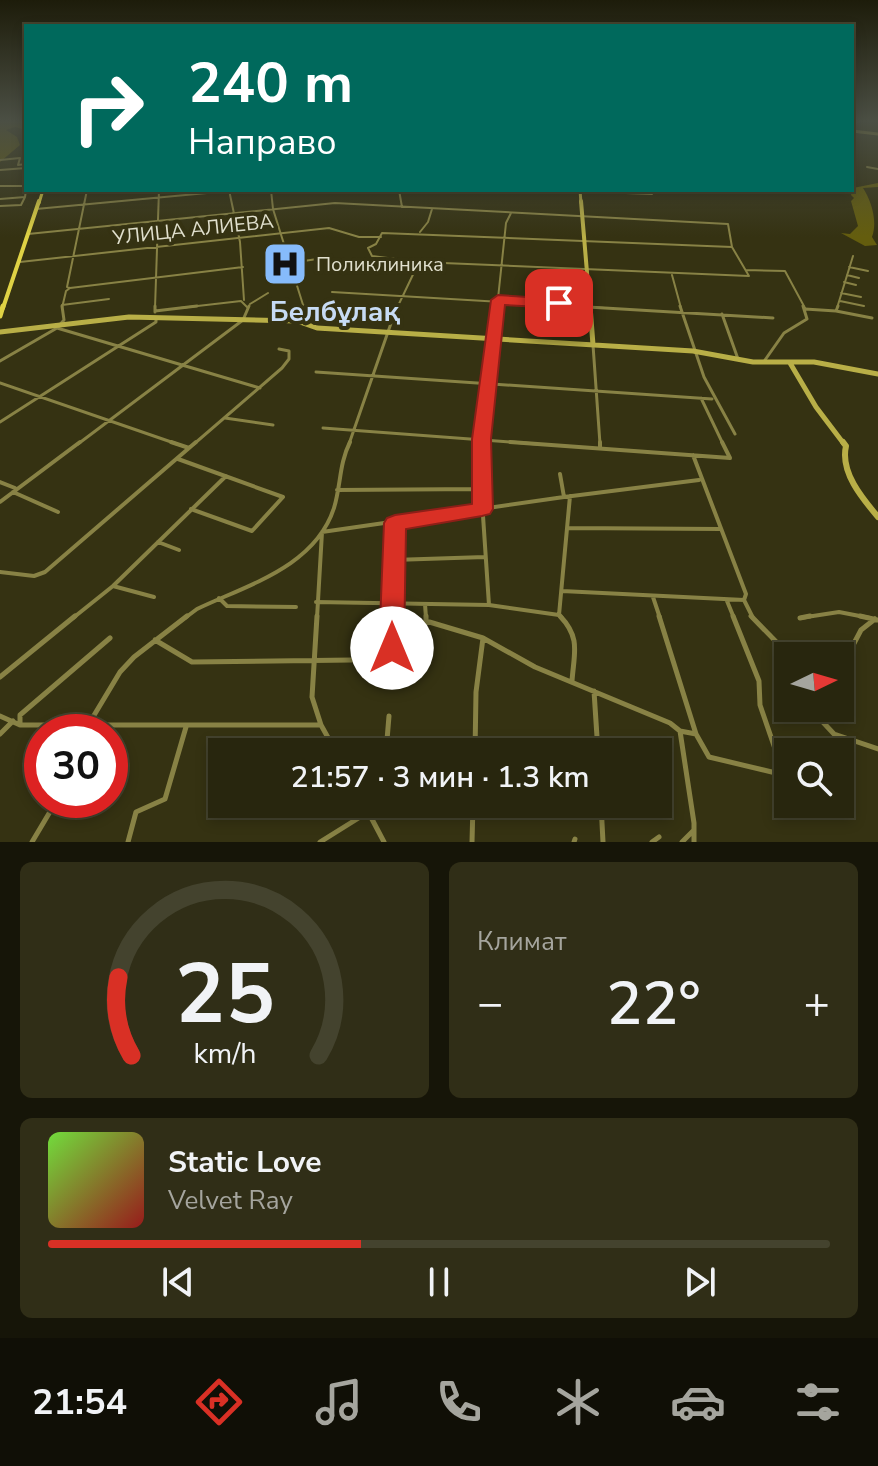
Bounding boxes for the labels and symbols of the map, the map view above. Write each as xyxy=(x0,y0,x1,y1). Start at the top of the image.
street label: УЛИЦА АЛИЕВА xyxy=(110,208,275,251)
hospital icon: Поликлиника xyxy=(261,240,309,288)
place label: Поликлиника xyxy=(316,251,444,278)
pin xyxy=(525,269,593,337)
district label: Белбұлақ xyxy=(270,293,400,331)
position arrow xyxy=(350,606,434,690)
north arrow xyxy=(774,642,854,722)
speed limit sign: 30 xyxy=(24,714,128,818)

